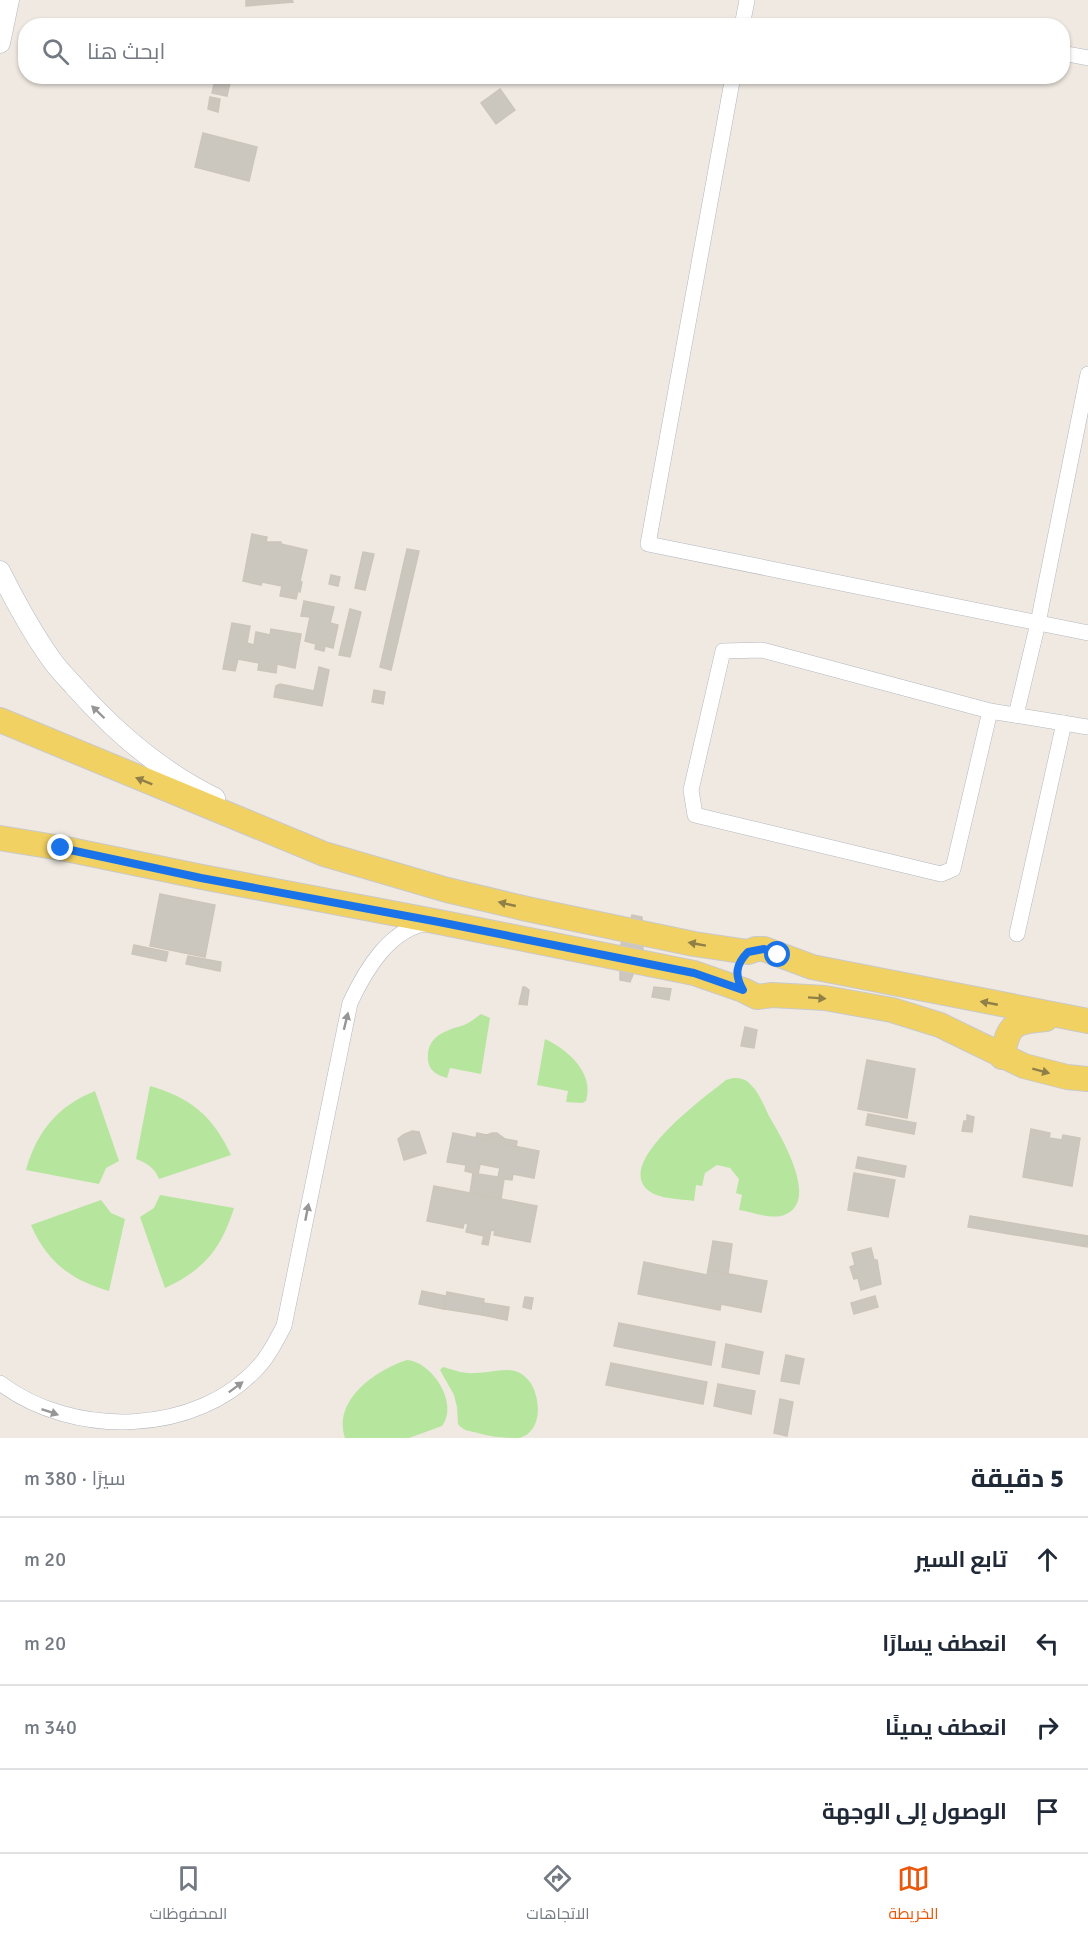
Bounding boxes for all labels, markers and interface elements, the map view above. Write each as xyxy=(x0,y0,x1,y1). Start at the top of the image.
search box xyxy=(18,18,1070,84)
icon: search xyxy=(39,35,72,68)
text: ابحث هنا xyxy=(87,38,165,65)
one-way arrow xyxy=(92,705,106,719)
one-way arrow xyxy=(135,776,153,785)
route end xyxy=(47,834,73,860)
one-way arrow xyxy=(497,899,516,909)
one-way arrow xyxy=(688,939,707,948)
route start xyxy=(764,941,790,967)
one-way arrow xyxy=(808,993,827,1002)
one-way arrow xyxy=(980,998,999,1007)
one-way arrow xyxy=(341,1012,351,1030)
one-way arrow xyxy=(1032,1066,1050,1076)
one-way arrow xyxy=(303,1202,312,1221)
one-way arrow xyxy=(227,1381,243,1393)
one-way arrow xyxy=(41,1407,59,1417)
text: 5 دقيقة xyxy=(971,1463,1064,1495)
text: سيرًا · 380 m xyxy=(24,1466,125,1491)
icon: ahead xyxy=(1031,1543,1064,1576)
text: تابع السير xyxy=(915,1546,1007,1573)
text: 20 m xyxy=(24,1547,66,1572)
icon: left xyxy=(1031,1627,1064,1660)
text: انعطف يسارًا xyxy=(882,1630,1007,1657)
text: 20 m xyxy=(24,1631,66,1656)
icon: right xyxy=(1031,1711,1064,1744)
text: انعطف يمينًا xyxy=(885,1714,1007,1741)
text: 340 m xyxy=(24,1715,77,1740)
icon: arrive xyxy=(1031,1795,1064,1828)
text: الوصول إلى الوجهة xyxy=(822,1798,1007,1825)
tab: المحفوظات xyxy=(149,1862,227,1928)
tab: الاتجاهات xyxy=(526,1862,590,1928)
tab: الخريطة xyxy=(889,1862,939,1928)

